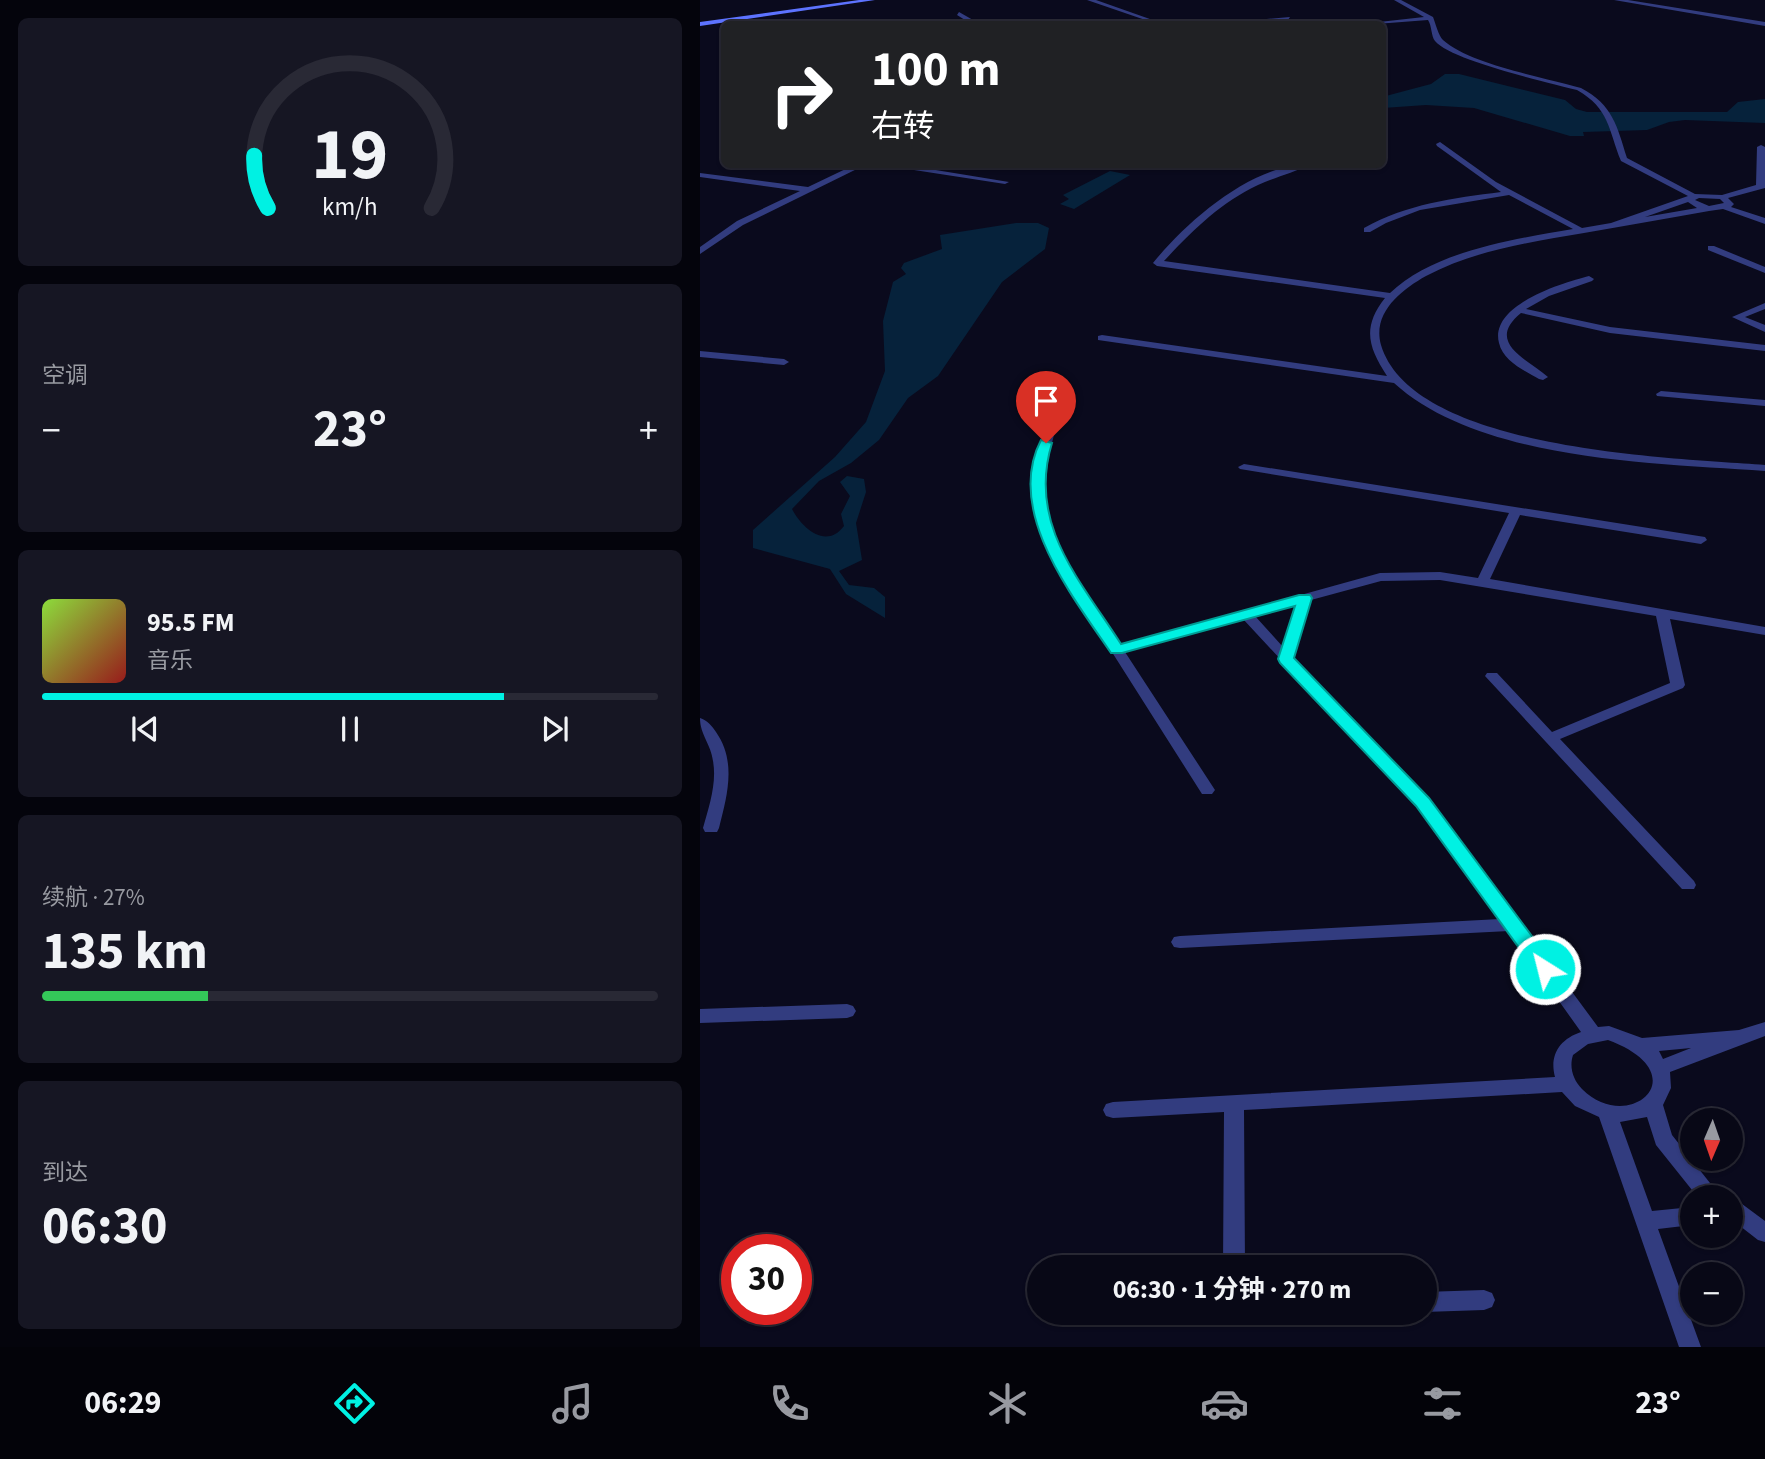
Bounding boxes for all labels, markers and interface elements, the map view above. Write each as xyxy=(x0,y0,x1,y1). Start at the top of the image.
text: 100 m xyxy=(871,35,1000,105)
icon: right xyxy=(756,49,847,140)
text: 19 xyxy=(312,103,388,207)
text: 右转 xyxy=(871,104,935,150)
text: km/h xyxy=(322,189,378,225)
text: 空调 xyxy=(42,359,88,392)
pin xyxy=(1016,371,1076,443)
icon: arrive xyxy=(1027,382,1065,420)
text: 23° xyxy=(313,393,387,467)
text: − xyxy=(42,404,61,458)
text: + xyxy=(639,404,658,458)
text: 95.5 FM xyxy=(147,604,235,641)
text: 音乐 xyxy=(147,644,193,677)
icon: previous xyxy=(126,710,164,748)
icon: pause xyxy=(331,710,369,748)
icon: next xyxy=(536,710,574,748)
text: 续航 · 27% xyxy=(42,881,145,914)
text: 135 km xyxy=(42,915,208,989)
position arrow xyxy=(1508,932,1582,1006)
north arrow xyxy=(1680,1108,1743,1171)
map controls xyxy=(1680,1108,1743,1325)
text: 到达 xyxy=(42,1156,88,1189)
button: + xyxy=(1680,1185,1743,1248)
text: 06:30 xyxy=(42,1190,167,1264)
speed limit sign: 30 xyxy=(721,1234,812,1325)
button: − xyxy=(1680,1262,1743,1325)
text: 06:30 · 1 分钟 · 270 m xyxy=(1113,1271,1351,1308)
icon: directions xyxy=(330,1379,379,1428)
icon: music xyxy=(548,1379,597,1428)
icon: phone xyxy=(765,1379,814,1428)
icon: climate xyxy=(983,1379,1032,1428)
icon: car xyxy=(1200,1379,1249,1428)
icon: filters xyxy=(1418,1379,1467,1428)
text: 06:29 xyxy=(84,1380,161,1426)
text: 23° xyxy=(1635,1380,1681,1426)

